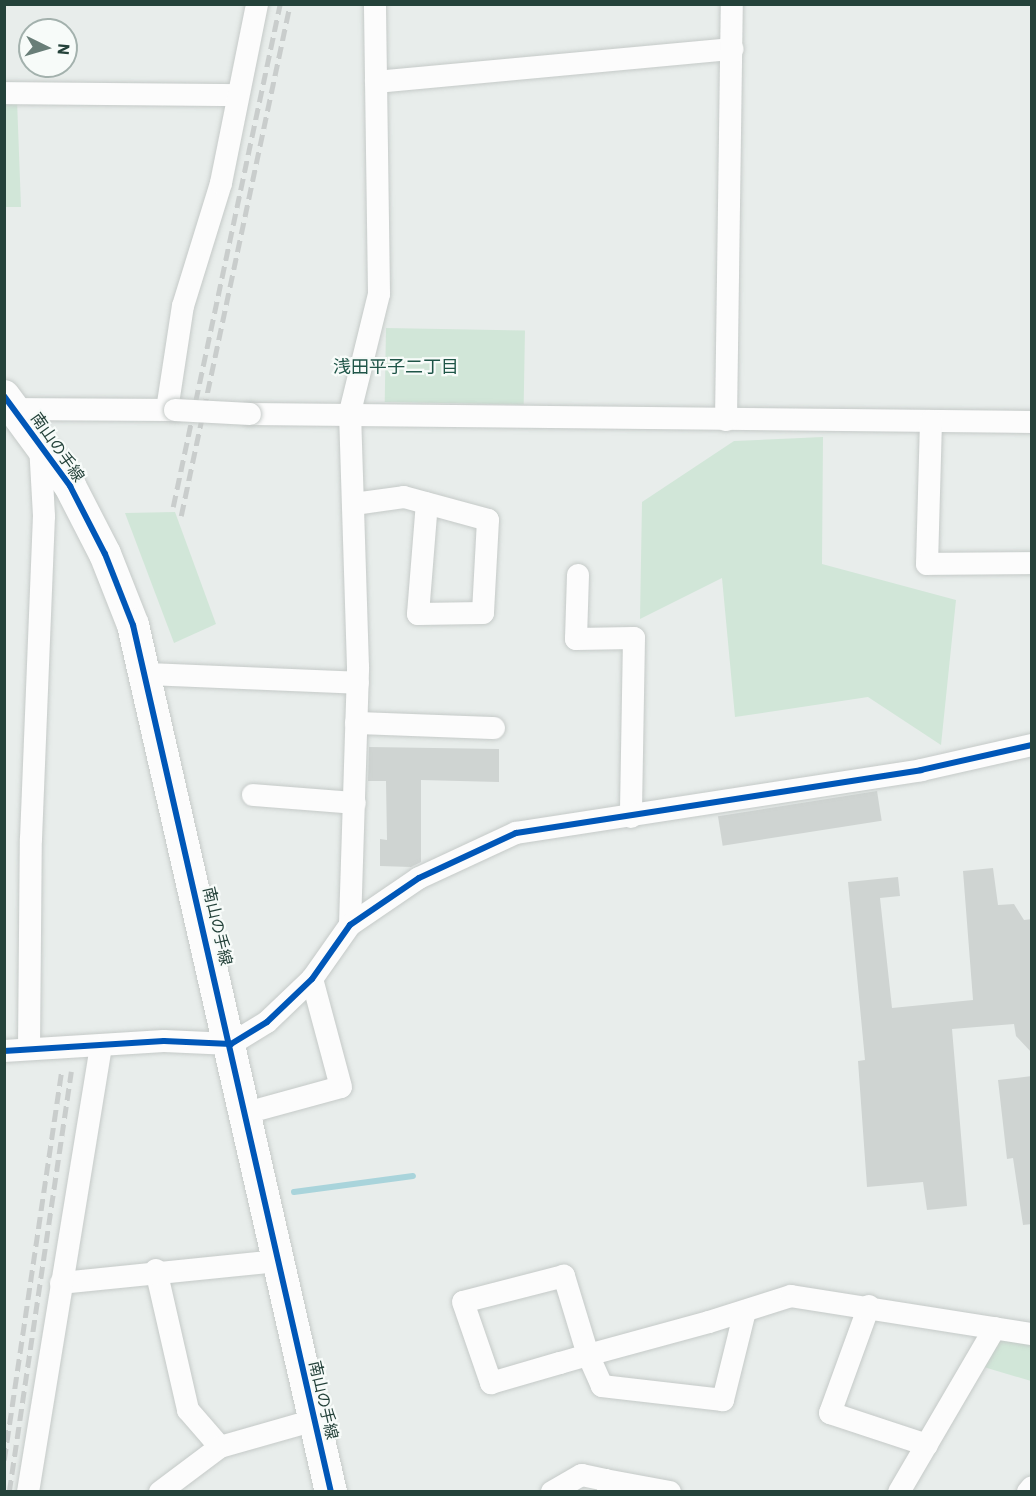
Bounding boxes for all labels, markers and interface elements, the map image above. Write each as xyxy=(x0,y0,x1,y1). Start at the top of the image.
north arrow xyxy=(18,18,78,78)
text: N xyxy=(53,43,74,56)
district label: 浅田平子二丁目 xyxy=(333,356,459,378)
street label: 南山の手線 xyxy=(27,409,89,485)
street label: 南山の手線 xyxy=(200,885,236,967)
street label: 南山の手線 xyxy=(306,1359,342,1441)

